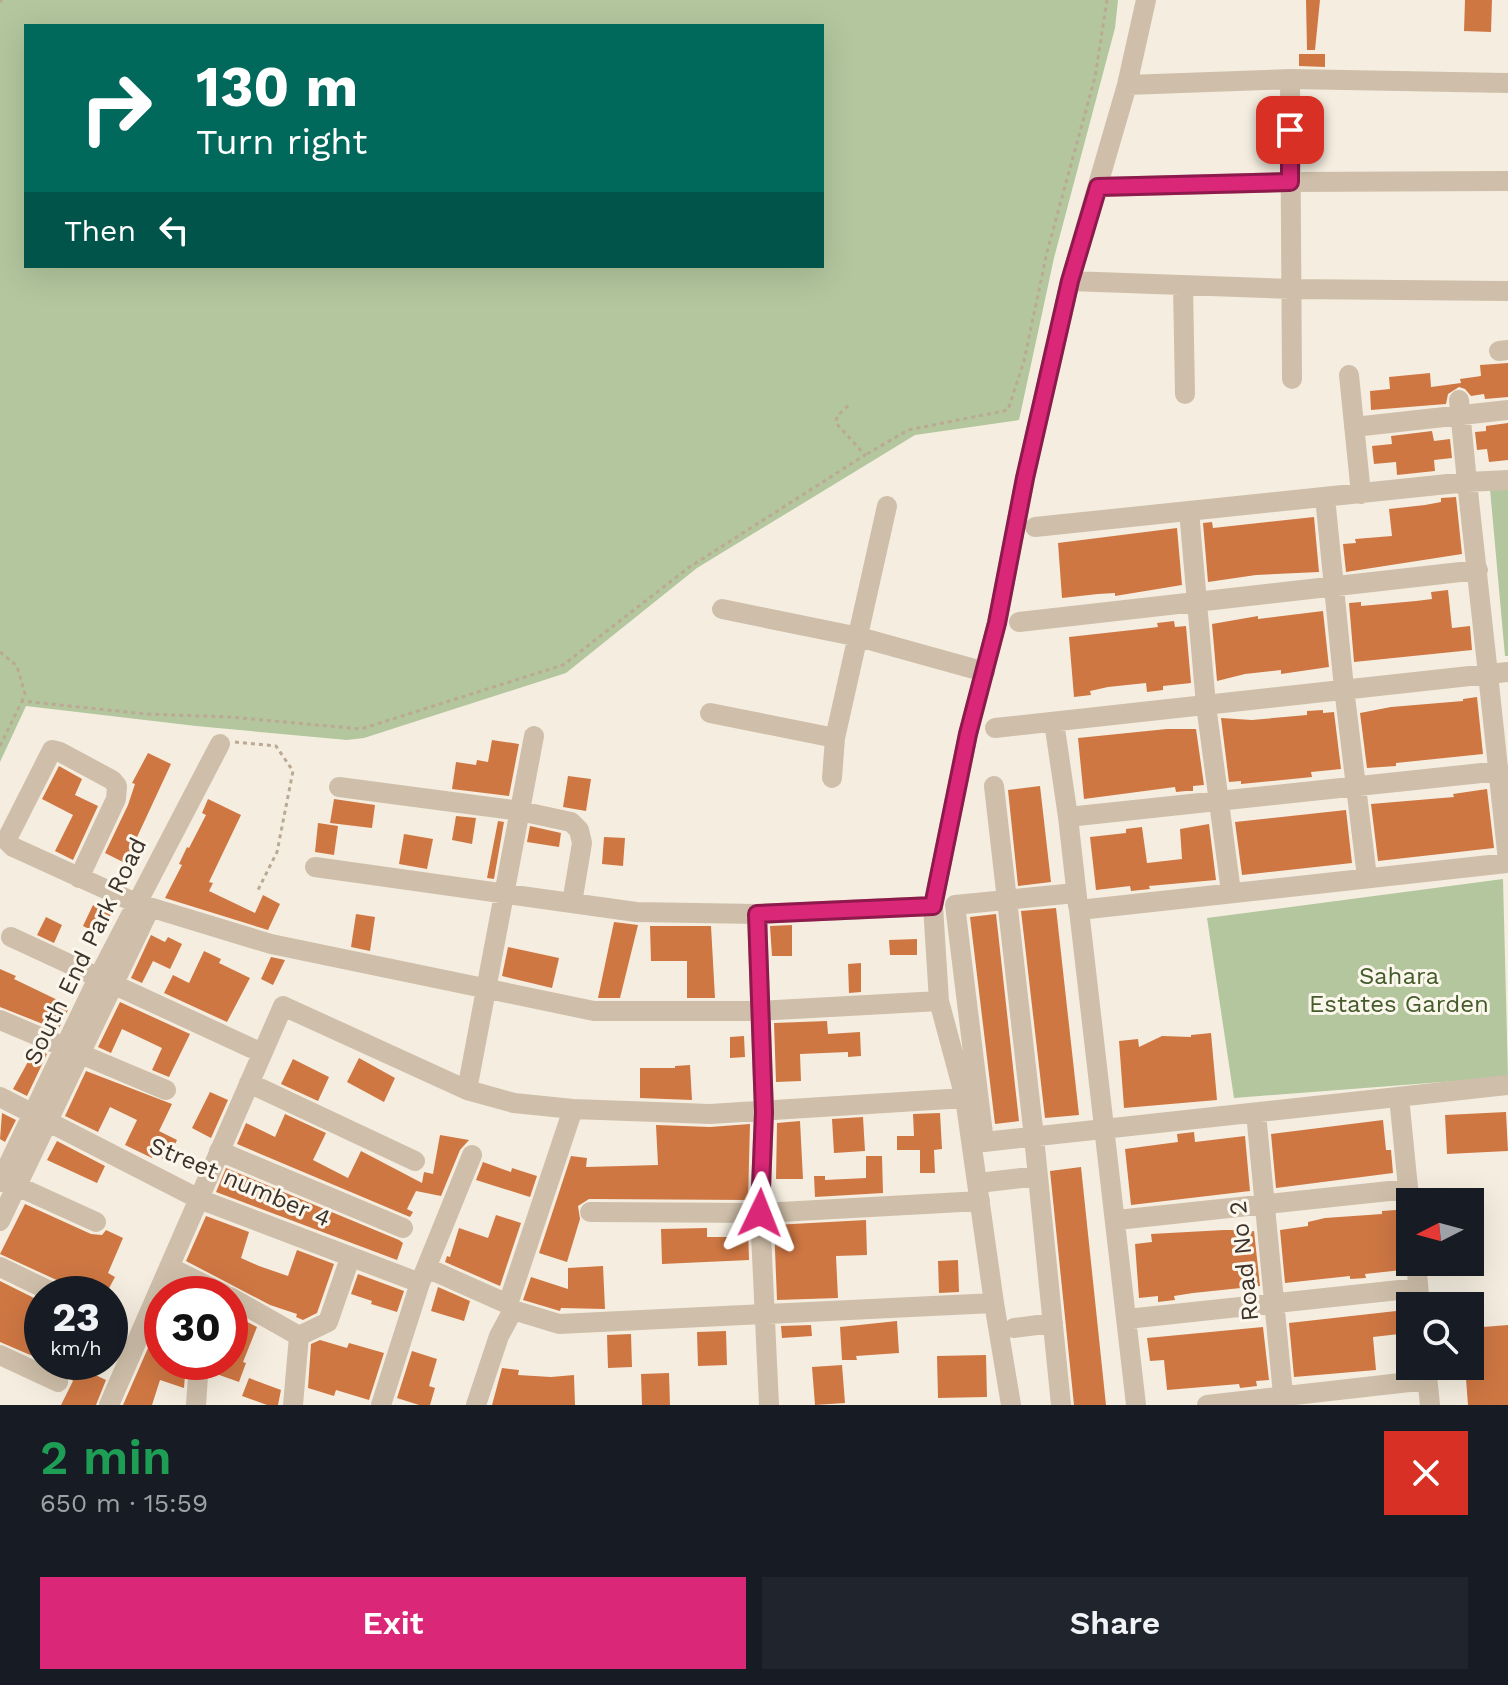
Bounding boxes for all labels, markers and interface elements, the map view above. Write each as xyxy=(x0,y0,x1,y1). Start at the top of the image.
text: 130 m xyxy=(196,54,358,120)
icon: right xyxy=(64,56,168,160)
pin xyxy=(1256,96,1324,164)
icon: arrive xyxy=(1268,108,1312,152)
text: Turn right xyxy=(196,121,367,163)
icon: left xyxy=(152,208,196,252)
text: Then xyxy=(64,213,136,248)
street label: South End Park Road xyxy=(18,833,152,1069)
park label: Sahara Estates Garden xyxy=(1309,962,1489,1018)
street label: Street number 4 xyxy=(145,1131,335,1233)
position arrow xyxy=(718,1171,802,1255)
north arrow xyxy=(1396,1188,1484,1276)
map controls xyxy=(1396,1188,1484,1380)
street label: Road No 2 xyxy=(1224,1199,1264,1323)
speed limit sign: 30 xyxy=(144,1276,248,1380)
button: search xyxy=(1396,1292,1484,1380)
text: 23 xyxy=(52,1294,100,1341)
text: km/h xyxy=(50,1336,102,1360)
text: 2 min xyxy=(40,1429,172,1486)
button: close xyxy=(1384,1431,1468,1515)
text: 650 m · 15:59 xyxy=(40,1488,208,1518)
button: Exit xyxy=(40,1577,746,1669)
button: Share xyxy=(762,1577,1468,1669)

